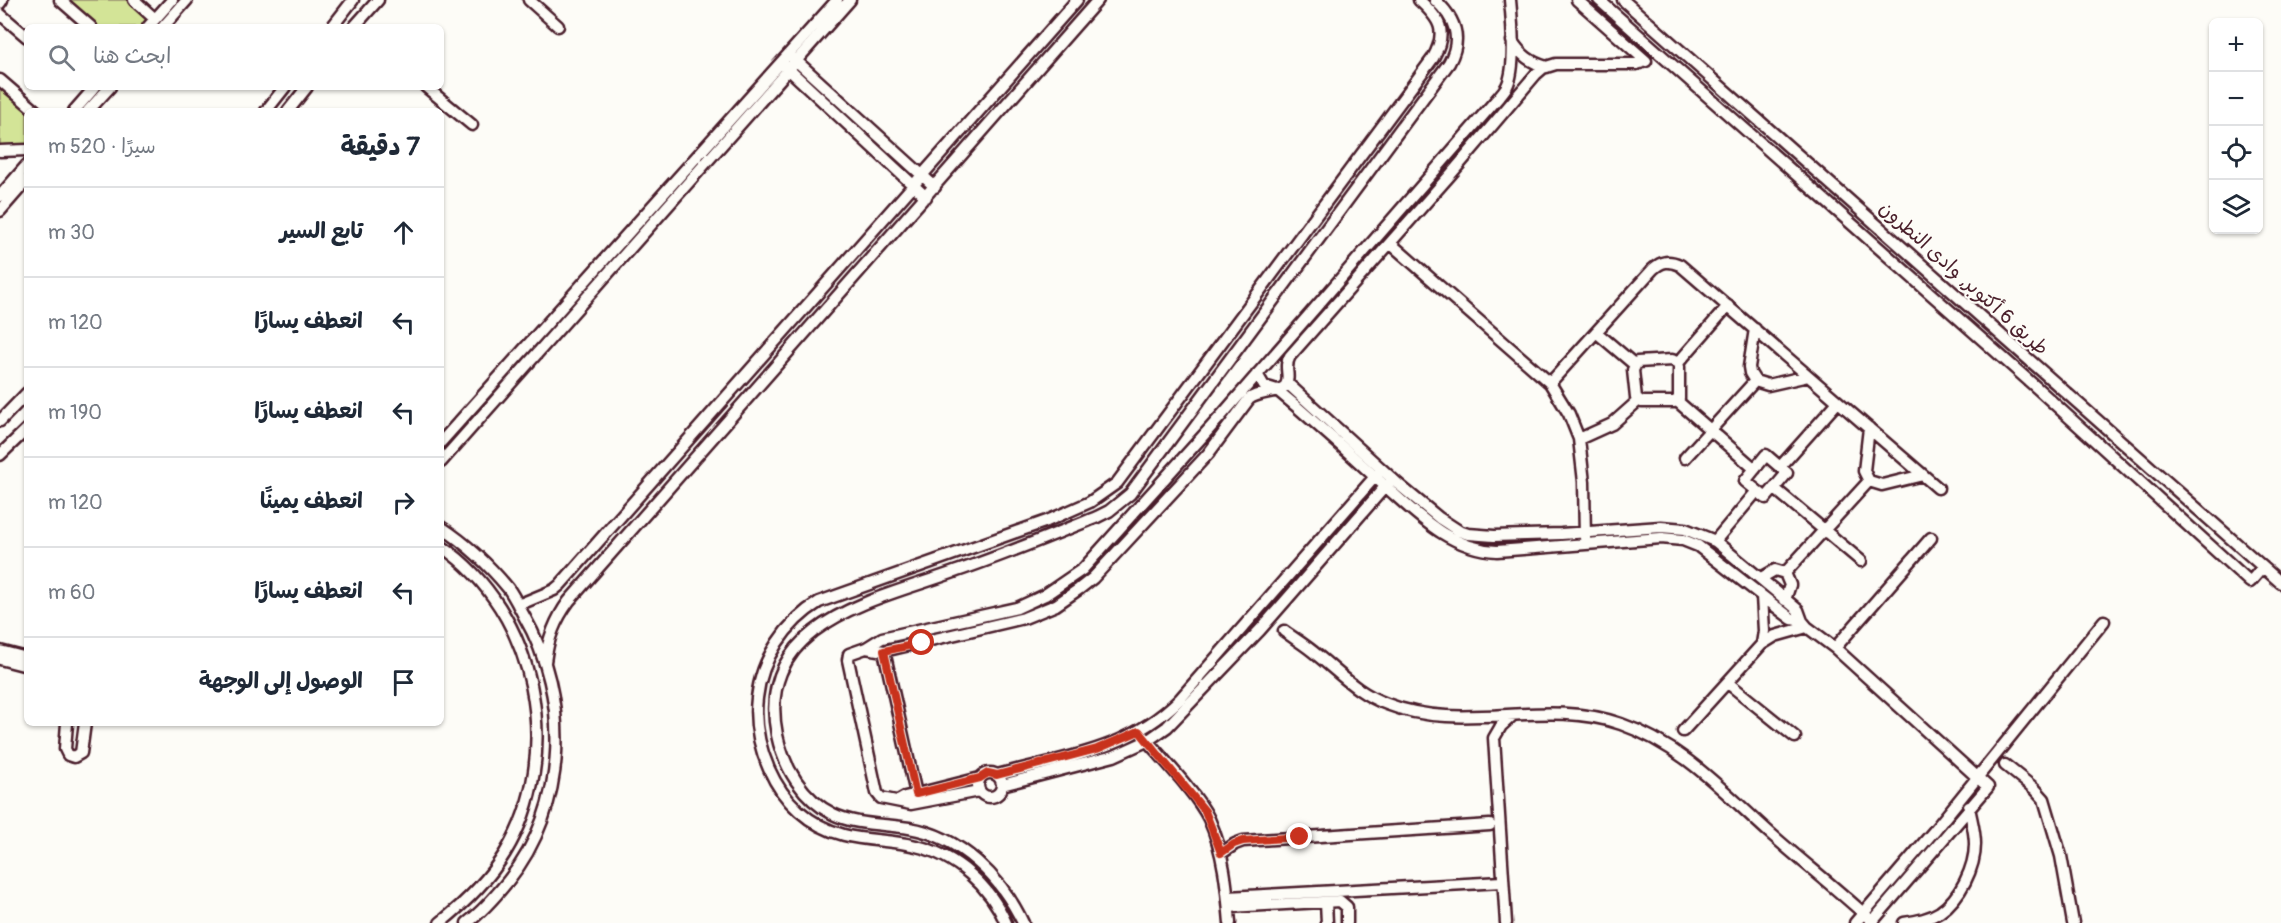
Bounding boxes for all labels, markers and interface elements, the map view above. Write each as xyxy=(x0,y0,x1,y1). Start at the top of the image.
map controls xyxy=(2209,18,2263,234)
button: + xyxy=(2209,18,2263,72)
search box xyxy=(24,24,444,90)
icon: search xyxy=(45,41,78,74)
text: ابحث هنا xyxy=(93,42,171,70)
button: − xyxy=(2209,72,2263,126)
button: locate xyxy=(2209,126,2263,180)
text: 7 دقيقة xyxy=(341,131,420,163)
text: سيرًا · 520 m xyxy=(48,134,156,159)
button: layers xyxy=(2209,180,2263,234)
street label: طريق 6 أكتوبر, وادى النطرون xyxy=(1874,195,2054,361)
icon: ahead xyxy=(387,216,420,249)
text: تابع السير xyxy=(280,217,363,245)
text: 30 m xyxy=(48,220,95,245)
icon: left xyxy=(387,306,420,339)
text: انعطف يسارًا xyxy=(254,307,363,335)
text: 120 m xyxy=(48,310,103,335)
icon: left xyxy=(387,396,420,429)
text: انعطف يسارًا xyxy=(254,397,363,425)
text: 190 m xyxy=(48,400,102,425)
icon: right xyxy=(387,486,420,519)
text: انعطف يمينًا xyxy=(260,487,363,515)
text: 120 m xyxy=(48,490,103,515)
icon: left xyxy=(387,576,420,609)
text: انعطف يسارًا xyxy=(254,577,363,605)
text: 60 m xyxy=(48,580,95,605)
route start xyxy=(908,629,934,655)
icon: arrive xyxy=(387,666,420,699)
text: الوصول إلى الوجهة xyxy=(199,667,363,695)
route end xyxy=(1286,823,1312,849)

